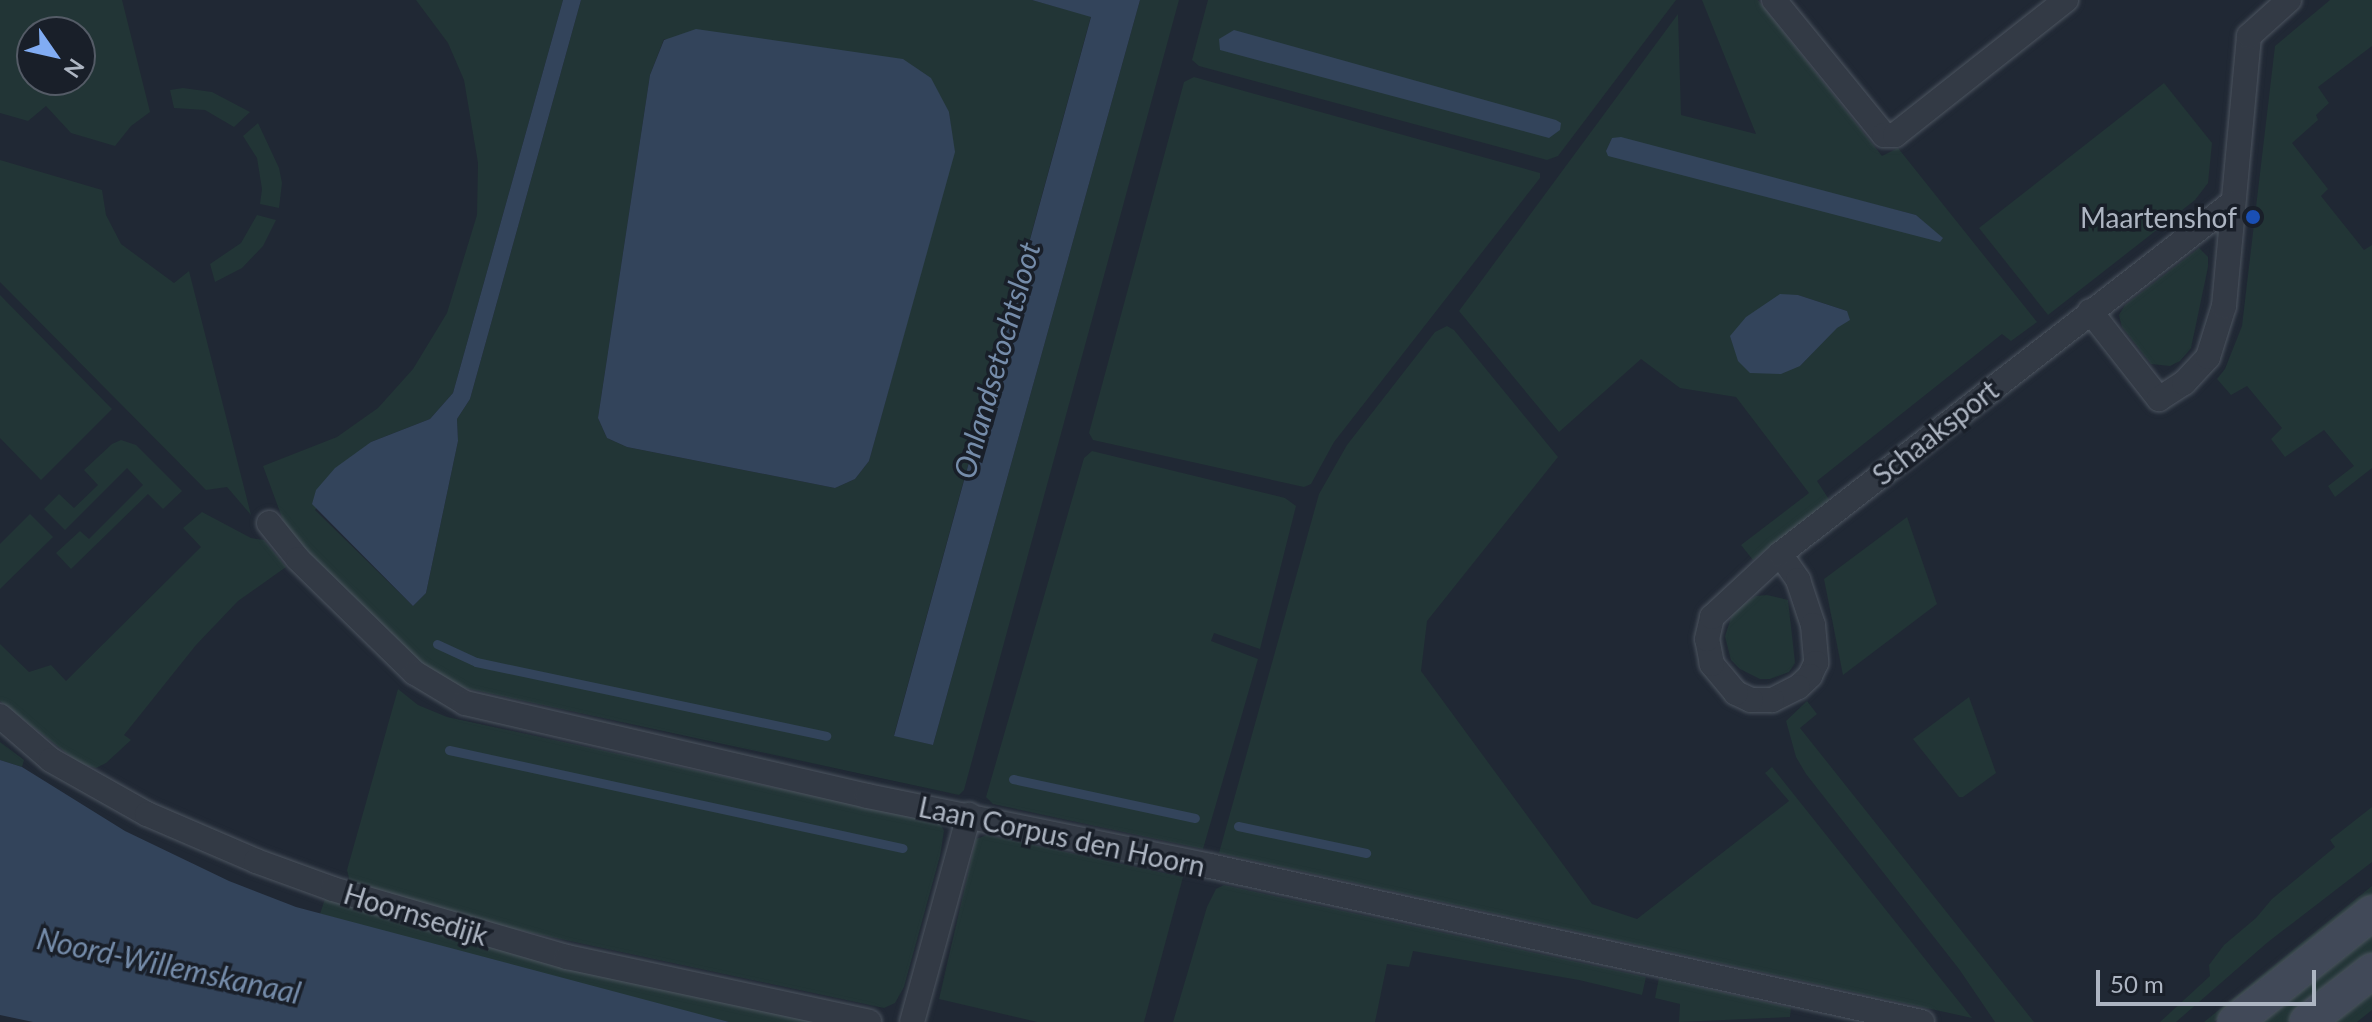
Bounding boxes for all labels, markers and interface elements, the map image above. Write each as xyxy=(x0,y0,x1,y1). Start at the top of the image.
north arrow xyxy=(16,16,96,96)
text: N xyxy=(59,54,91,83)
place label: Maartenshof xyxy=(2080,200,2237,234)
marker: Maartenshof xyxy=(2244,208,2262,226)
water label: Onlandsetochtsloot xyxy=(945,238,1047,482)
street label: Schaaksport xyxy=(1866,373,2004,491)
street label: Laan Corpus den Hoorn xyxy=(916,789,1208,883)
street label: Hoornsedijk xyxy=(340,876,492,952)
water label: Noord-Willemskanaal xyxy=(34,919,304,1011)
scale bar xyxy=(2100,954,2320,1004)
text: 50 m xyxy=(2110,969,2164,998)

